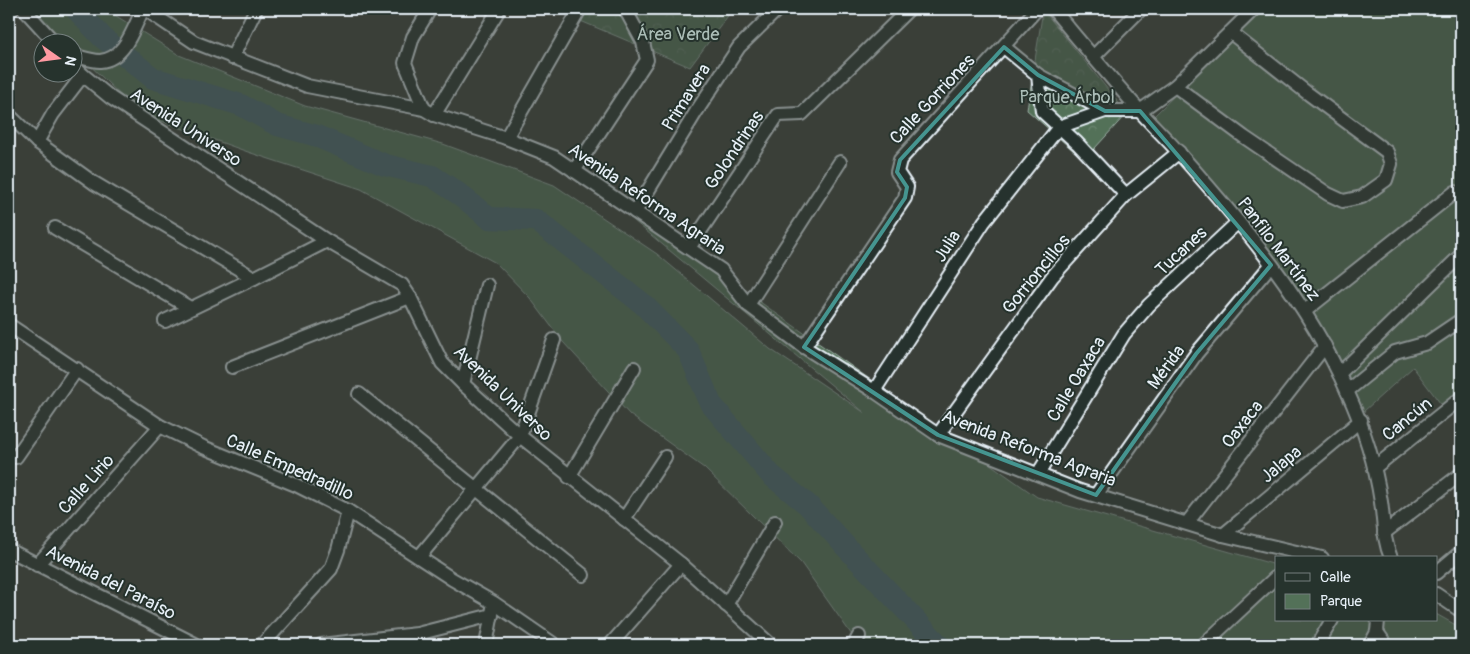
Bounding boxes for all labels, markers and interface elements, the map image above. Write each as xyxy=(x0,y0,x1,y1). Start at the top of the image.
park label: Área Verde xyxy=(637,23,720,46)
north arrow xyxy=(32,32,82,82)
street label: Calle Gorriones xyxy=(885,49,980,149)
text: N xyxy=(61,54,80,68)
street label: Primavera xyxy=(657,59,716,135)
street label: Avenida Universo xyxy=(126,83,246,172)
park label: Parque Árbol xyxy=(1019,86,1115,109)
street label: Golondrinas xyxy=(700,106,769,194)
street label: Avenida Reforma Agraria xyxy=(564,138,730,261)
street label: Panfilo Martínez xyxy=(1232,193,1325,306)
street label: Tucanes xyxy=(1151,222,1212,281)
street label: Julia xyxy=(929,226,966,267)
street label: Gorrioncillos xyxy=(997,230,1076,319)
street label: Calle Oaxaca xyxy=(1042,332,1111,426)
street label: Avenida Universo xyxy=(448,340,557,447)
street label: Mérida xyxy=(1143,341,1190,394)
street label: Cancún xyxy=(1378,392,1437,447)
street label: Oaxaca xyxy=(1216,396,1268,453)
street label: Avenida Reforma Agraria xyxy=(938,405,1119,492)
street label: Calle Empedradillo xyxy=(222,429,358,506)
street label: Jalapa xyxy=(1256,441,1307,488)
street label: Calle Lirio xyxy=(53,449,120,519)
street label: Avenida del Paraíso xyxy=(42,540,180,625)
legend xyxy=(1275,556,1438,622)
text: Calle xyxy=(1320,568,1351,587)
text: Parque xyxy=(1320,592,1363,611)

